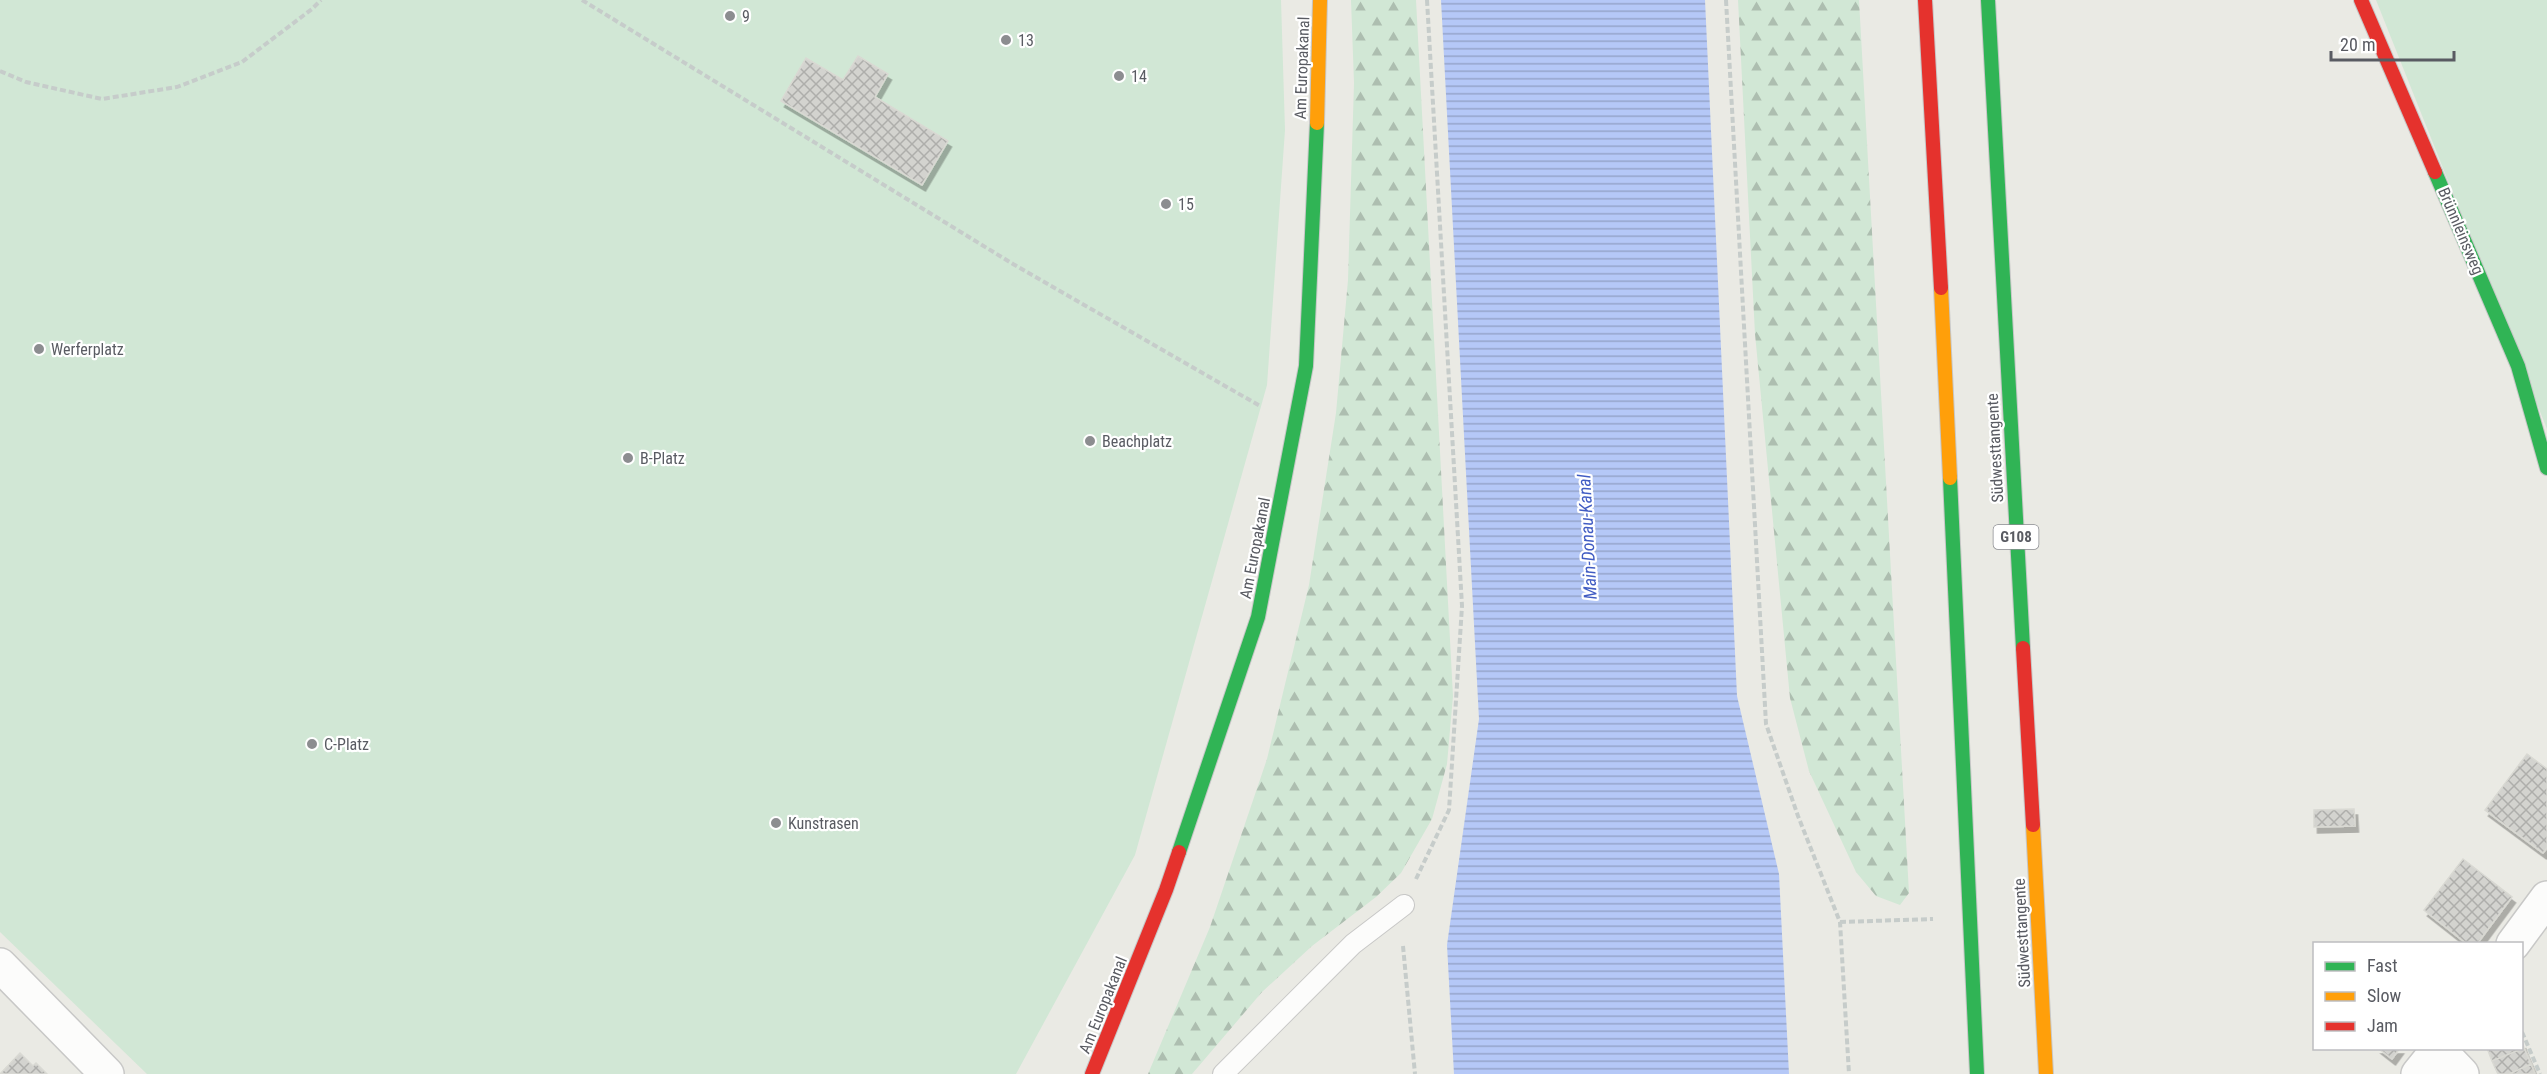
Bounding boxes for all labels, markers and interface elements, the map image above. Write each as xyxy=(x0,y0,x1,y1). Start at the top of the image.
place label: 9 xyxy=(742,7,750,26)
marker: 9 xyxy=(723,9,737,23)
street label: Am Europakanal xyxy=(1291,16,1313,120)
scale bar xyxy=(2331,24,2454,62)
place label: 13 xyxy=(1018,31,1034,50)
marker: 13 xyxy=(999,33,1013,47)
text: 20 m xyxy=(2340,34,2375,55)
place label: 14 xyxy=(1131,67,1147,86)
marker: 14 xyxy=(1112,69,1126,83)
street label: Brünnleinsweg xyxy=(2434,185,2488,277)
place label: 15 xyxy=(1178,195,1194,214)
marker: 15 xyxy=(1159,197,1173,211)
place label: Werferplatz xyxy=(51,340,124,359)
marker: Werferplatz xyxy=(32,342,46,356)
street label: Südwesttangente xyxy=(1983,393,2007,503)
place label: Beachplatz xyxy=(1102,432,1172,451)
marker: Beachplatz xyxy=(1083,434,1097,448)
place label: B-Platz xyxy=(640,449,685,468)
marker: B-Platz xyxy=(621,451,635,465)
water label: Main-Donau-Kanal xyxy=(1573,473,1601,600)
street label: Am Europakanal xyxy=(1236,496,1274,600)
road number: G108 xyxy=(1994,525,2038,549)
place label: C-Platz xyxy=(324,735,369,754)
marker: C-Platz xyxy=(305,737,319,751)
place label: Kunstrasen xyxy=(788,814,859,833)
marker: Kunstrasen xyxy=(769,816,783,830)
street label: Südwesttangente xyxy=(2010,878,2034,988)
legend xyxy=(2313,942,2523,1050)
street label: Am Europakanal xyxy=(1075,954,1131,1056)
text: Fast xyxy=(2367,955,2398,976)
text: Slow xyxy=(2367,985,2402,1006)
text: Jam xyxy=(2367,1015,2398,1036)

